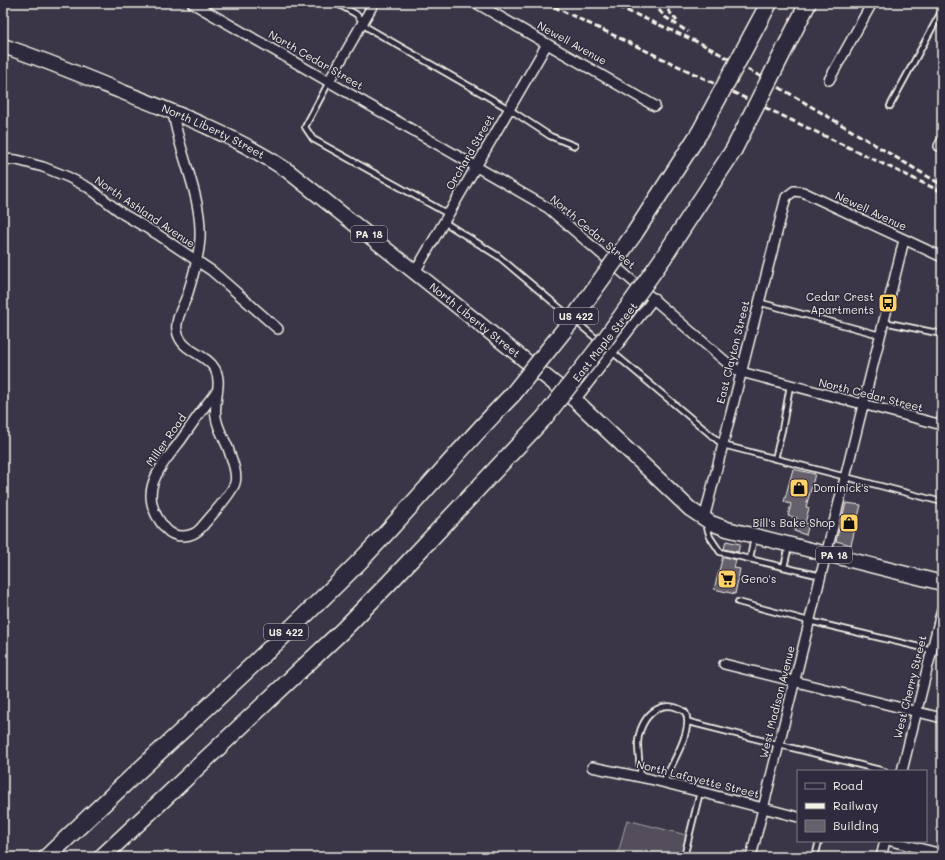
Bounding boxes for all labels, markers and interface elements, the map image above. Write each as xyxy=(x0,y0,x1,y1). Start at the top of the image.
street label: Newell Avenue xyxy=(535,17,610,68)
street label: North Cedar Street xyxy=(266,26,367,93)
street label: North Liberty Street xyxy=(160,100,268,162)
street label: Orchard Street xyxy=(442,111,497,192)
street label: North Ashland Avenue xyxy=(92,172,199,251)
street label: Newell Avenue xyxy=(833,187,910,234)
street label: North Cedar Street xyxy=(547,191,639,272)
road number: PA 18 xyxy=(351,226,387,242)
street label: North Liberty Street xyxy=(427,279,524,361)
place label: Cedar Crest Apartments xyxy=(806,289,874,317)
bus stop icon: Cedar Crest Apartments xyxy=(877,292,899,314)
street label: East Clayton Street xyxy=(712,298,753,405)
street label: East Maple Street xyxy=(569,299,641,385)
road number: US 422 xyxy=(554,308,598,324)
street label: North Cedar Street xyxy=(817,374,925,415)
street label: Miller Road xyxy=(142,410,189,469)
shop icon: Dominick's xyxy=(788,477,810,499)
place label: Dominick's xyxy=(813,480,869,495)
shop icon: Bill's Bake Shop xyxy=(838,512,860,534)
place label: Bill's Bake Shop xyxy=(752,515,835,530)
road number: PA 18 xyxy=(816,547,852,563)
supermarket icon: Geno's xyxy=(716,568,738,590)
place label: Geno's xyxy=(741,571,776,586)
road number: US 422 xyxy=(264,624,308,640)
street label: West Cherry Street xyxy=(889,633,930,740)
street label: West Madison Avenue xyxy=(755,644,798,760)
street label: North Lafayette Street xyxy=(635,756,761,801)
legend xyxy=(797,770,927,842)
text: Road xyxy=(833,777,863,793)
text: Railway xyxy=(833,797,878,813)
text: Building xyxy=(833,817,879,833)

